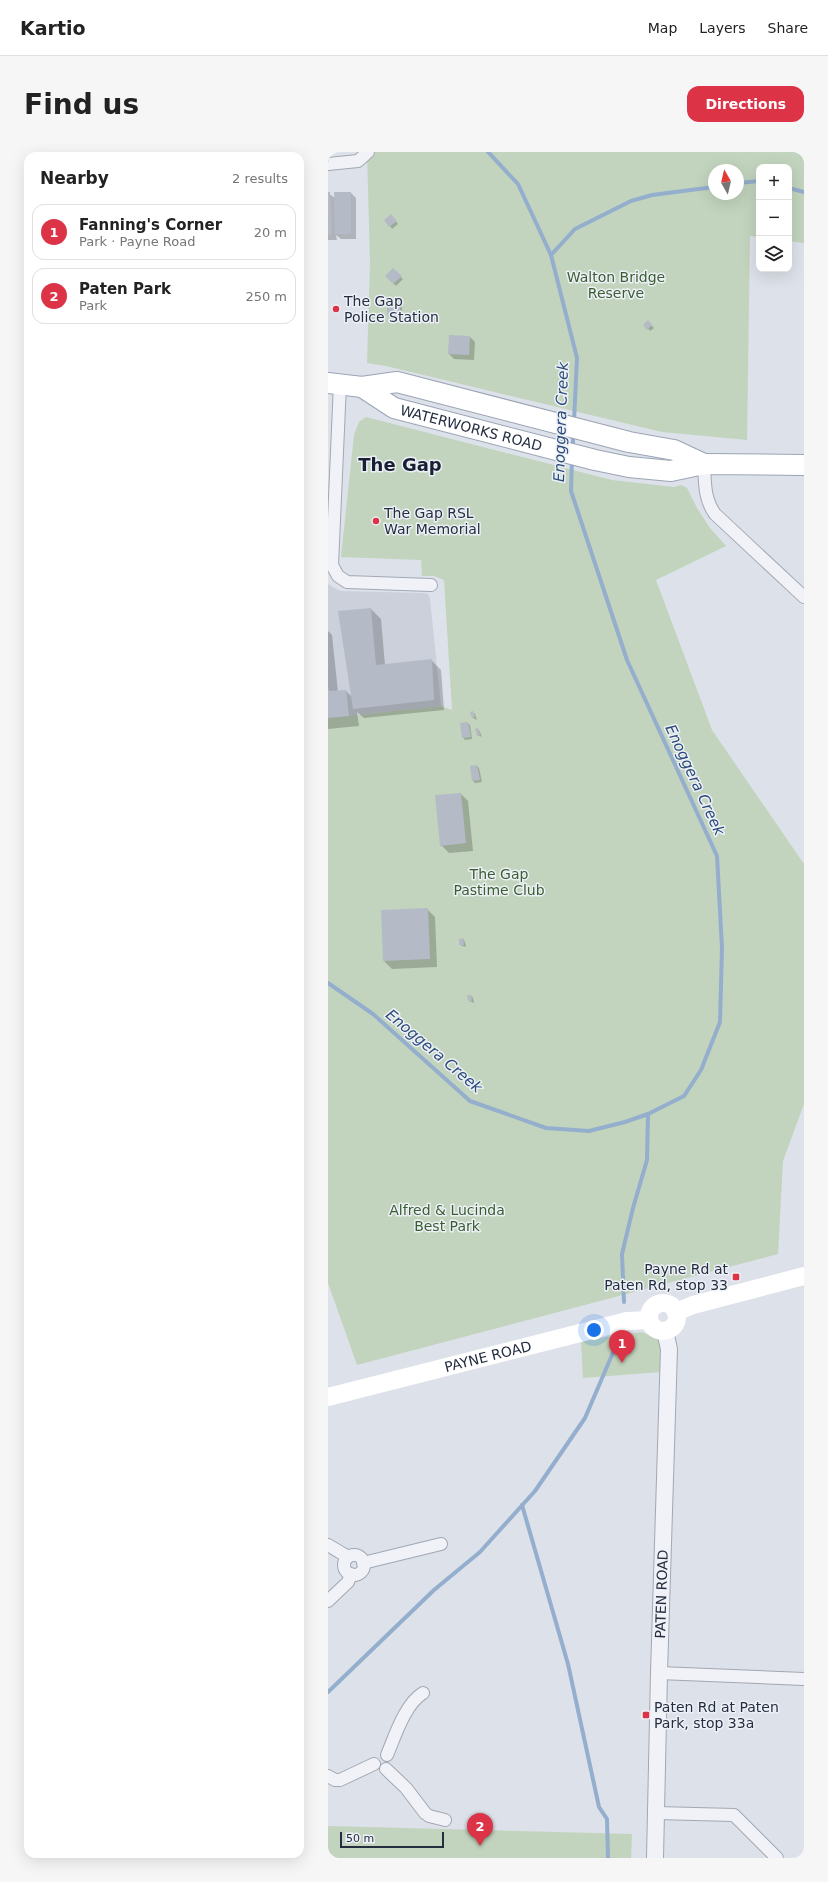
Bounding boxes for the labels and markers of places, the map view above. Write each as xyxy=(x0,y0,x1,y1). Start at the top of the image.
place label: The Gap Police Station xyxy=(343,293,439,325)
marker: The Gap Police Station xyxy=(331,304,341,314)
place label: The Gap RSL War Memorial xyxy=(383,505,481,537)
marker: The Gap RSL War Memorial xyxy=(371,516,381,526)
place label: Payne Rd at Paten Rd, stop 33 xyxy=(604,1261,729,1293)
marker: Payne Rd at Paten Rd, stop 33 xyxy=(731,1272,741,1282)
pin: 1 xyxy=(609,1330,635,1363)
place label: Paten Rd at Paten Park, stop 33a xyxy=(654,1699,779,1731)
marker: Paten Rd at Paten Park, stop 33a xyxy=(641,1710,651,1720)
pin: 2 xyxy=(467,1813,493,1846)

